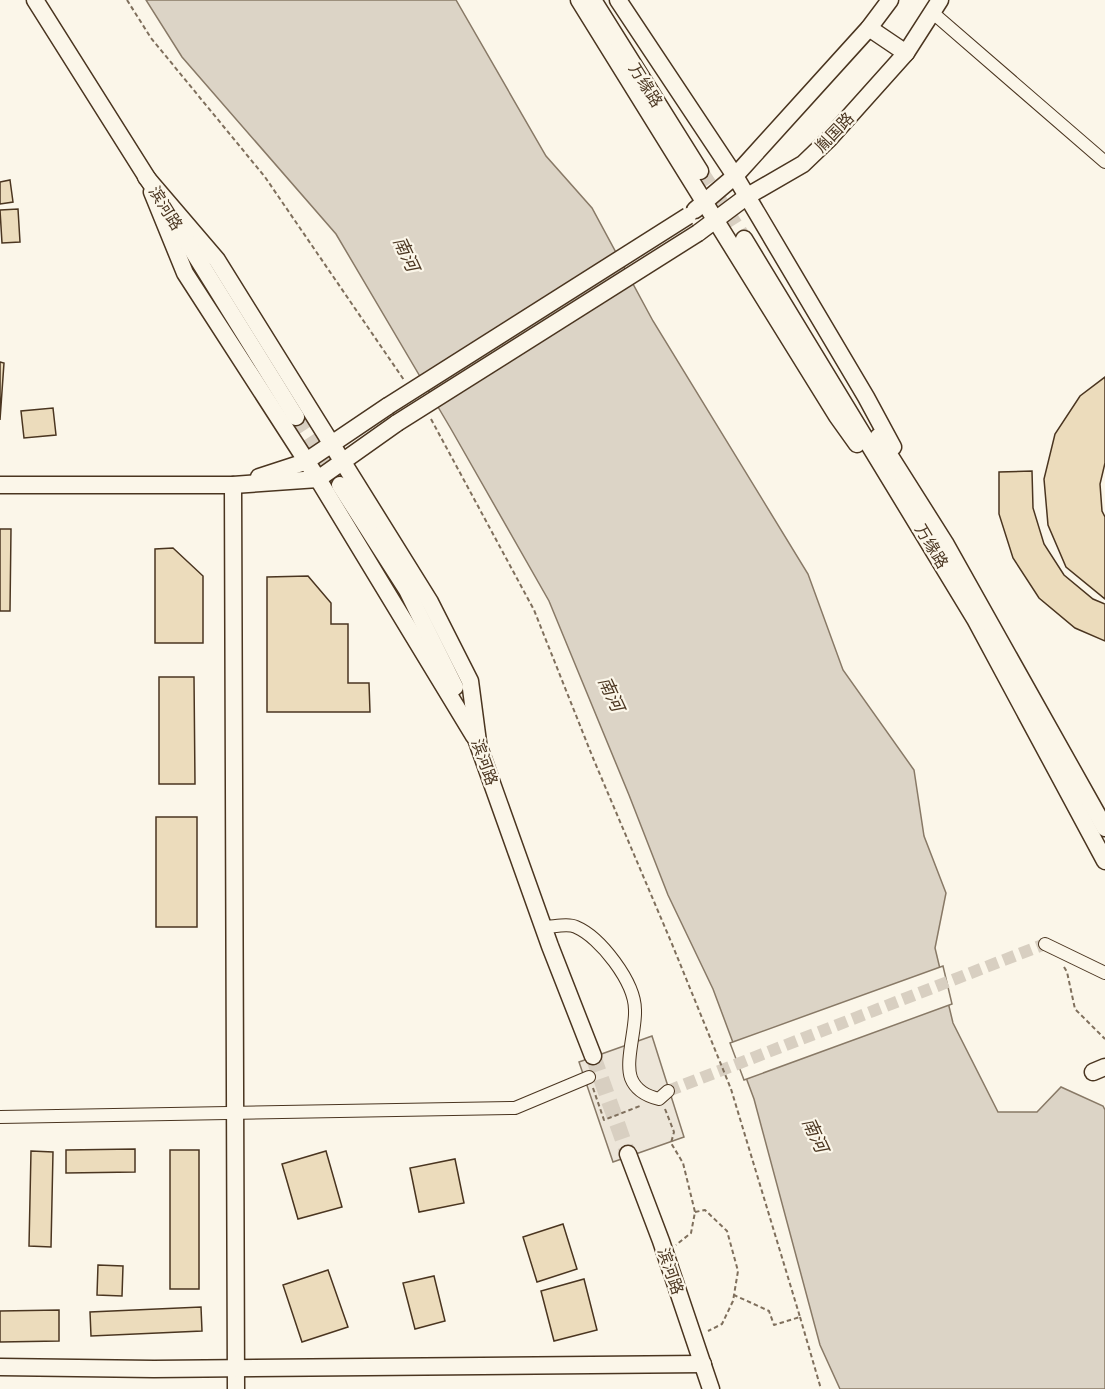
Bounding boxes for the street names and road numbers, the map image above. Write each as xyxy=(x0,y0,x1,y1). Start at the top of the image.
street label: 万缘路 xyxy=(623,59,667,112)
street label: 胤国路 xyxy=(810,108,859,158)
street label: 滨河路 xyxy=(143,182,187,235)
street label: 万缘路 xyxy=(909,520,953,573)
street label: 滨河路 xyxy=(466,736,503,789)
street label: 滨河路 xyxy=(652,1245,688,1298)

